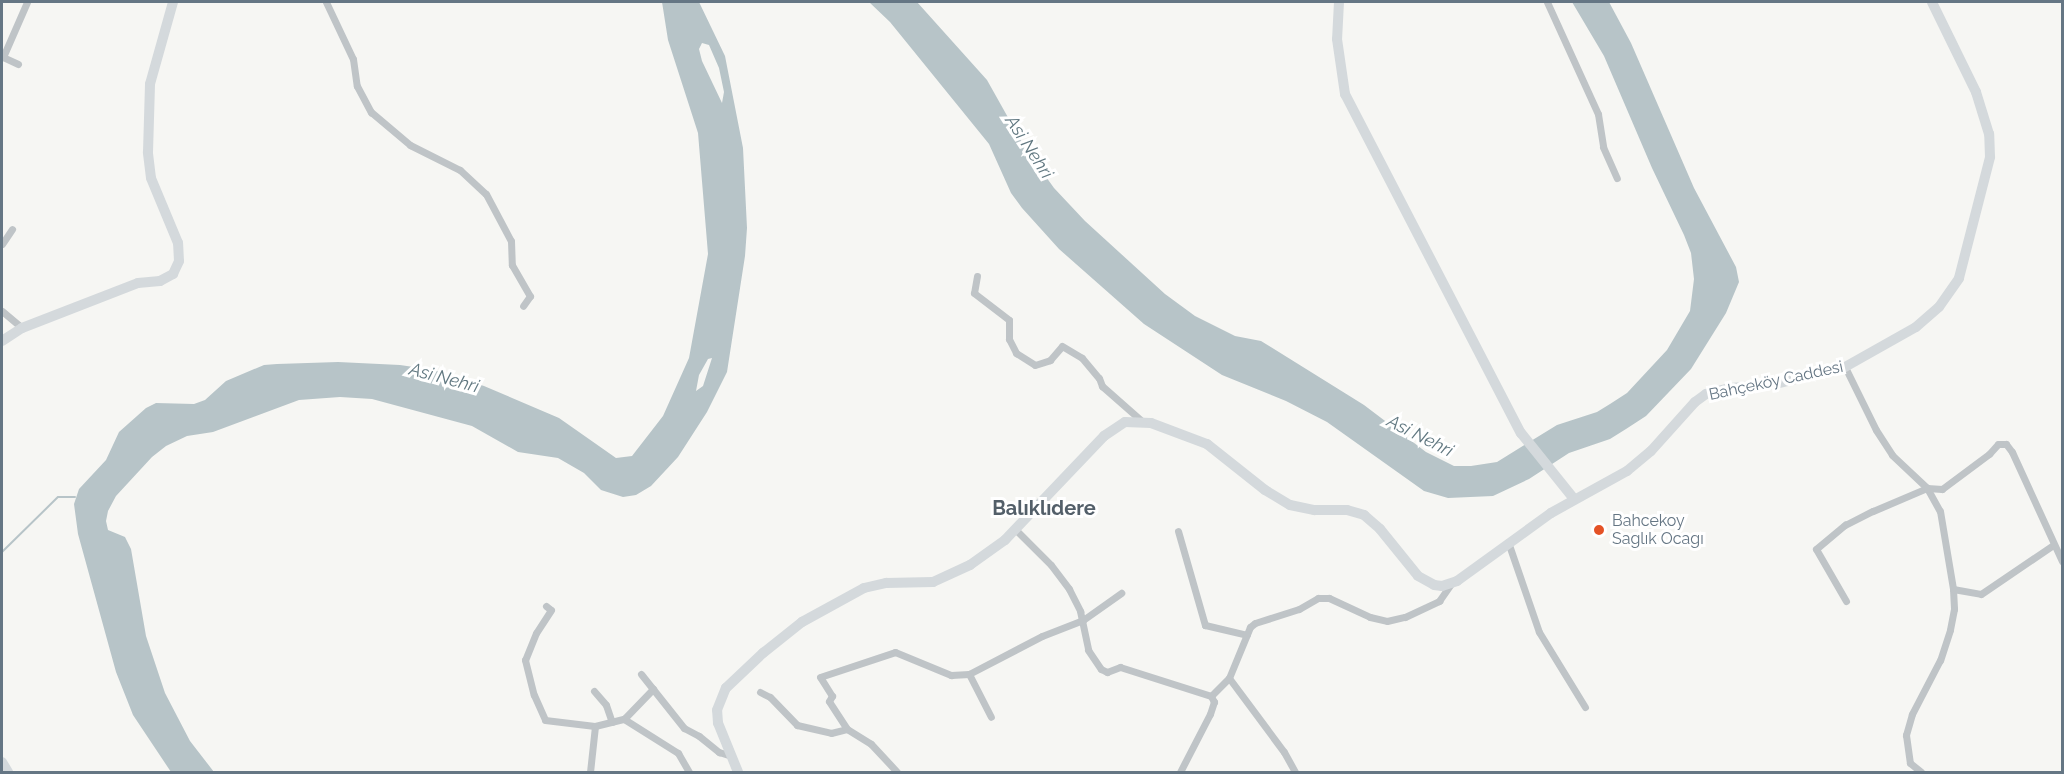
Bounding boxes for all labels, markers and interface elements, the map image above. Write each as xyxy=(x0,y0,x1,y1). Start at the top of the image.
water label: Asi Nehri xyxy=(1001,111,1057,183)
street label: Bahçeköy Caddesi xyxy=(1707,357,1845,405)
water label: Asi Nehri xyxy=(407,358,481,398)
water label: Asi Nehri xyxy=(1383,410,1457,462)
district label: Balıklıdere xyxy=(992,496,1096,520)
place label: Bahcekoy Saglık Ocagı xyxy=(1612,511,1704,549)
marker: Bahcekoy Saglık Ocagı xyxy=(1590,521,1608,539)

